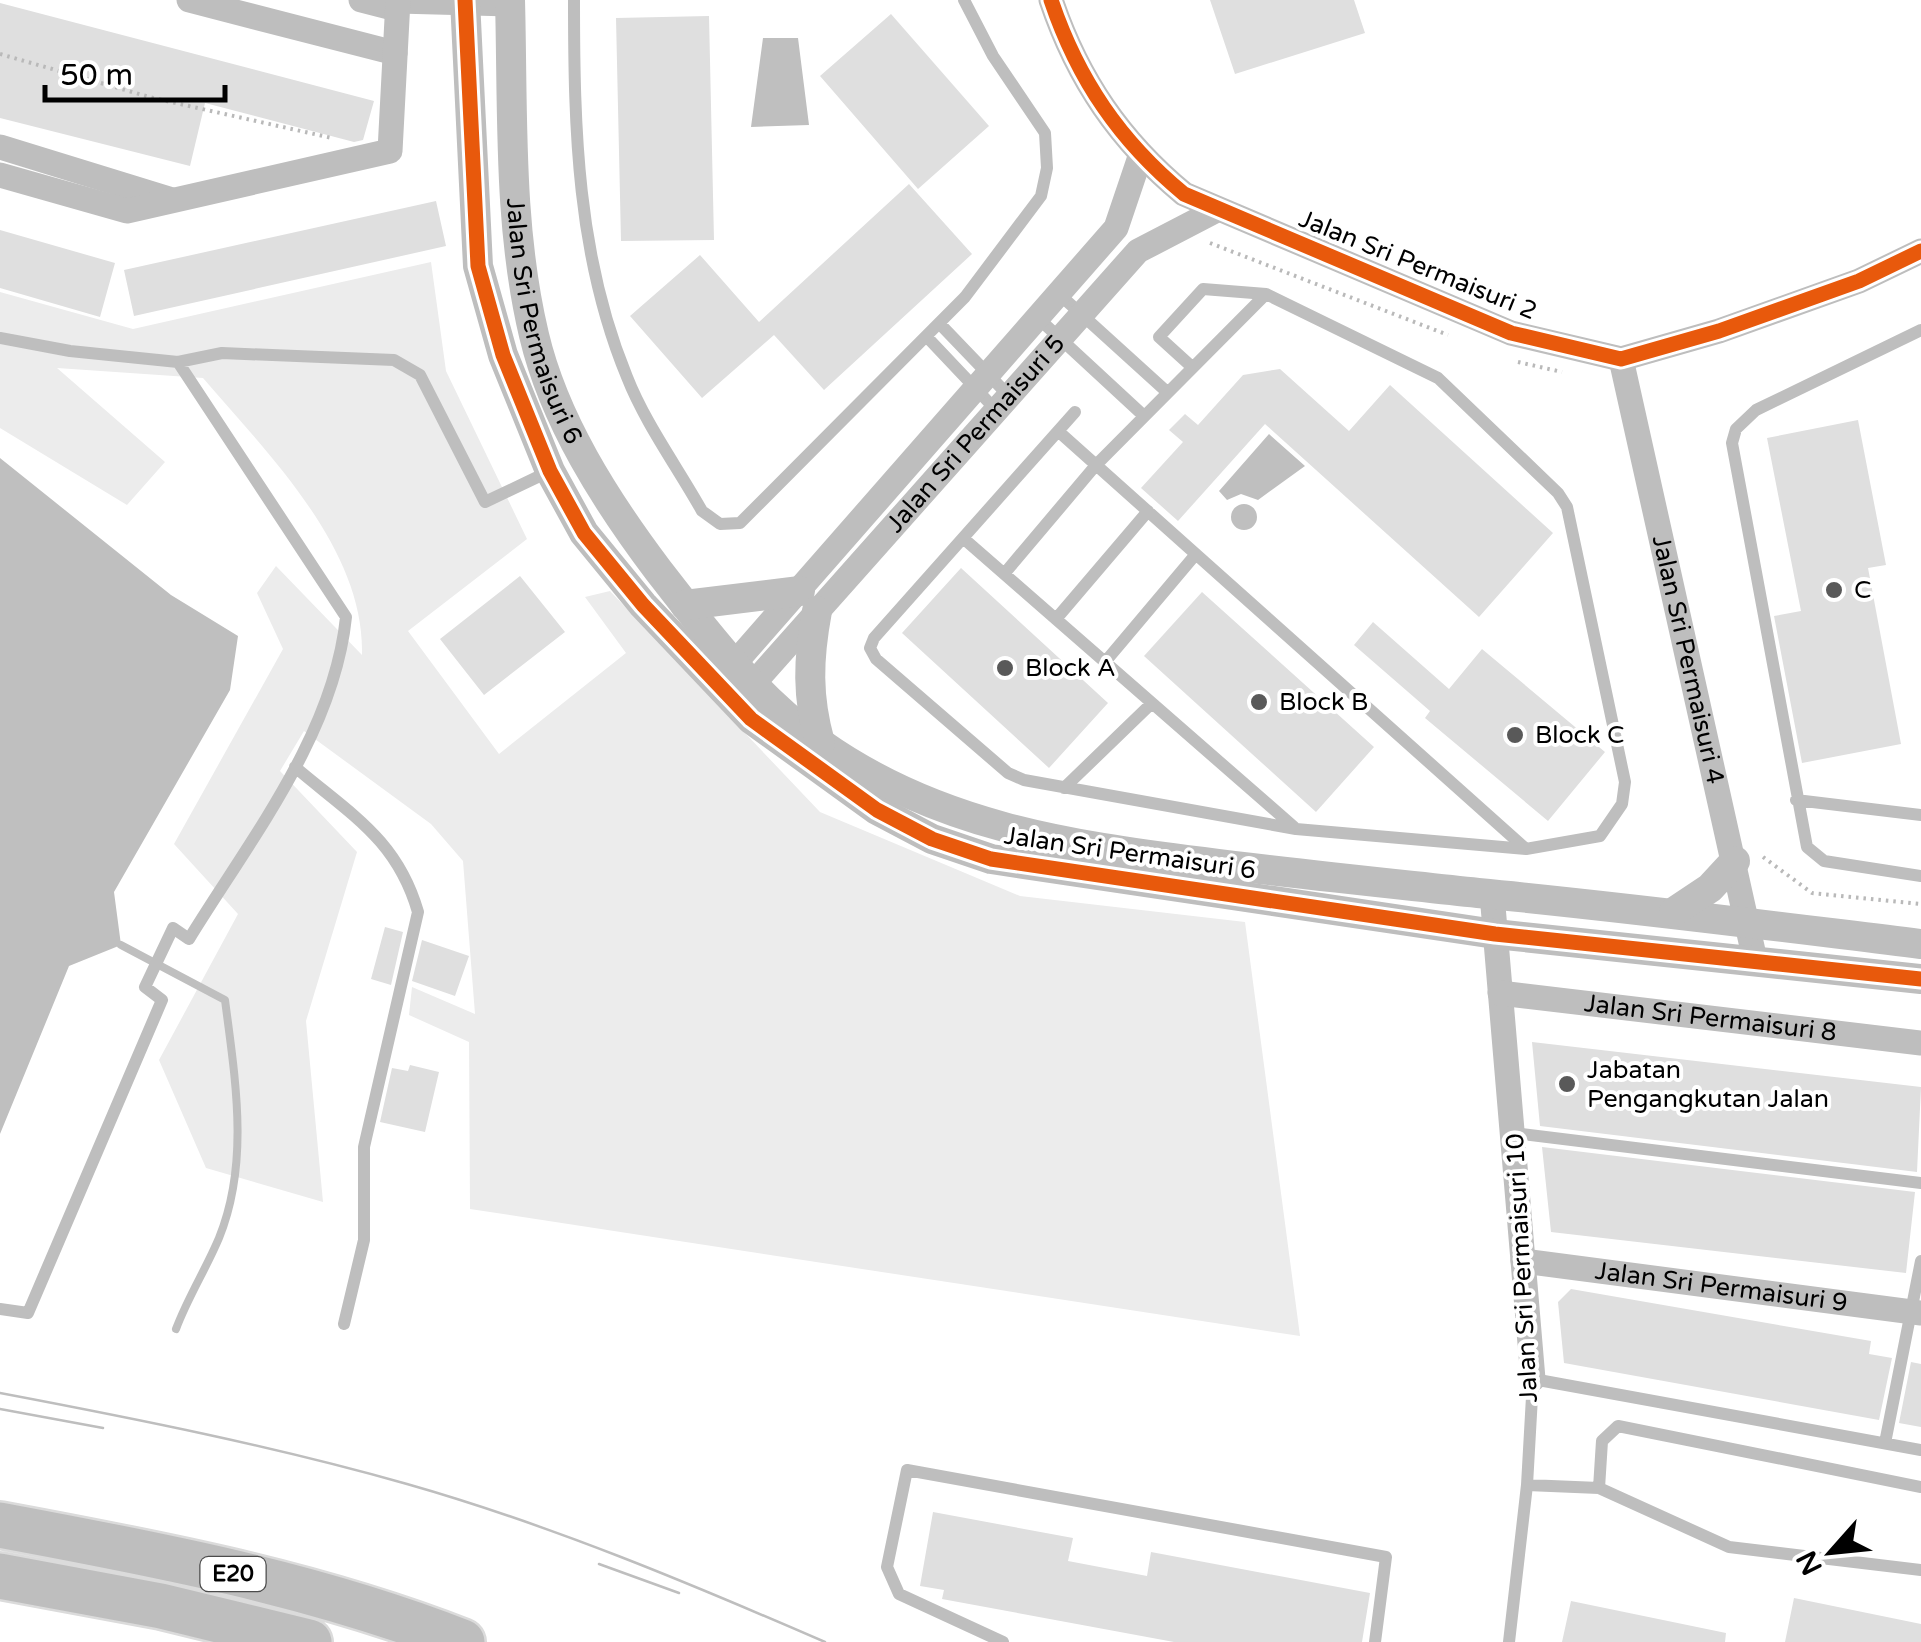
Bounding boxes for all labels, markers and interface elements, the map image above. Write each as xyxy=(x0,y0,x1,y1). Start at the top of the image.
scale bar xyxy=(45,40,225,102)
text: 50 m xyxy=(60,57,133,94)
street label: Jalan Sri Permaisuri 6 xyxy=(500,197,589,449)
street label: Jalan Sri Permaisuri 2 xyxy=(1295,204,1541,326)
street label: Jalan Sri Permaisuri 5 xyxy=(880,329,1071,539)
street label: Jalan Sri Permaisuri 4 xyxy=(1646,532,1730,787)
place label: C xyxy=(1854,575,1871,605)
marker: C xyxy=(1823,579,1845,601)
place label: Block A xyxy=(1025,653,1116,683)
marker: Block A xyxy=(994,657,1016,679)
place label: Block B xyxy=(1279,687,1368,717)
marker: Block B xyxy=(1248,691,1270,713)
place label: Block C xyxy=(1535,720,1624,750)
marker: Block C xyxy=(1504,724,1526,746)
street label: Jalan Sri Permaisuri 6 xyxy=(1002,820,1258,886)
street label: Jalan Sri Permaisuri 8 xyxy=(1583,988,1838,1048)
place label: Jabatan Pengangkutan Jalan xyxy=(1587,1055,1829,1114)
marker: Jabatan Pengangkutan Jalan xyxy=(1556,1073,1578,1095)
street label: Jalan Sri Permaisuri 10 xyxy=(1500,1133,1544,1403)
street label: Jalan Sri Permaisuri 9 xyxy=(1593,1256,1849,1318)
north arrow xyxy=(1781,1502,1881,1602)
text: N xyxy=(1789,1545,1830,1581)
road number: E20 xyxy=(200,1557,266,1591)

